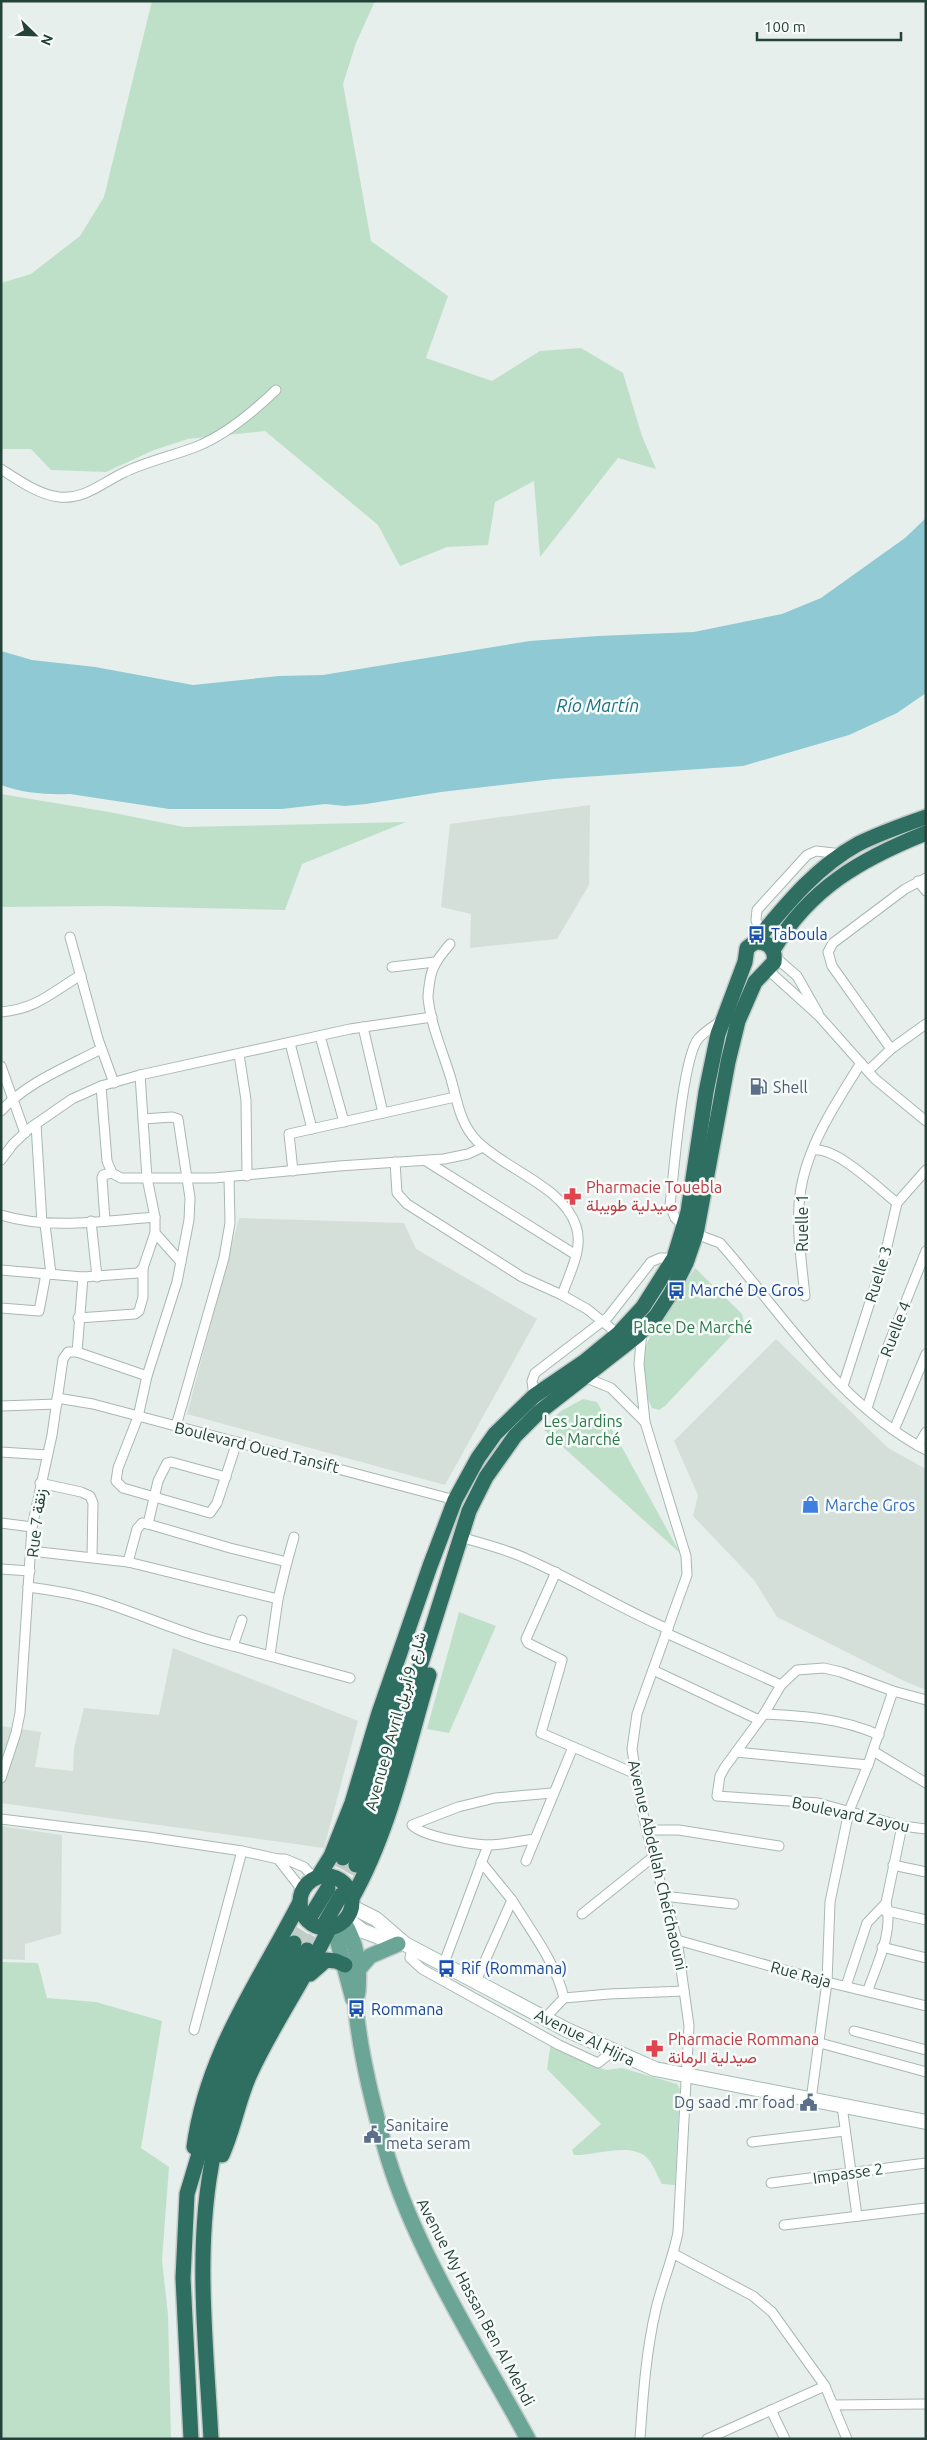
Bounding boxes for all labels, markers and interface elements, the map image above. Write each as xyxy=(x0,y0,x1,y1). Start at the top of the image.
north arrow xyxy=(10,10,60,60)
scale bar xyxy=(757,10,901,42)
text: 100 m xyxy=(764,18,806,35)
text: N xyxy=(38,32,56,48)
water label: Río Martín xyxy=(557,695,639,715)
bus stop icon: Taboula xyxy=(747,924,767,944)
place label: Taboula xyxy=(771,925,828,943)
fuel station icon: Shell xyxy=(749,1077,769,1097)
place label: Shell xyxy=(773,1078,808,1096)
place label: Pharmacie Touebla صيدلية طويبلة xyxy=(586,1178,722,1216)
pharmacy icon: Pharmacie Touebla صيدلية طويبلة xyxy=(562,1186,582,1206)
street label: Ruelle 1 xyxy=(793,1194,811,1252)
street label: Ruelle 3 xyxy=(861,1244,895,1304)
bus stop icon: Marché De Gros xyxy=(666,1280,686,1300)
place label: Marché De Gros xyxy=(690,1281,804,1299)
street label: Ruelle 4 xyxy=(876,1299,914,1359)
park label: Place De Marché xyxy=(633,1318,753,1336)
park label: Les Jardins de Marché xyxy=(543,1412,623,1448)
street label: Boulevard Oued Tansift xyxy=(173,1418,342,1476)
street label: Rue 7 زنقة xyxy=(23,1487,51,1559)
shop icon: Marche Gros xyxy=(801,1495,821,1515)
place label: Marche Gros xyxy=(825,1496,915,1514)
street label: Avenue 9 Avril شارع 9 أبريل xyxy=(361,1629,432,1813)
street label: Avenue Abdellah Chefchaouni xyxy=(625,1758,691,1972)
street label: Boulevard Zayou xyxy=(790,1793,912,1835)
street label: Rue Raja xyxy=(769,1957,833,1991)
bus stop icon: Rif (Rommana) xyxy=(437,1958,457,1978)
place label: Rif (Rommana) xyxy=(461,1959,567,1978)
bus stop icon: Rommana xyxy=(347,1999,367,2019)
place label: Rommana xyxy=(371,2000,444,2018)
street label: Avenue Al Hijra xyxy=(532,2005,638,2069)
place label: Pharmacie Rommana صيدلية الرمانة xyxy=(668,2030,819,2068)
pharmacy icon: Pharmacie Rommana صيدلية الرمانة xyxy=(644,2038,664,2058)
public building icon: Dg saad .mr foad xyxy=(799,2092,819,2112)
place label: Dg saad .mr foad xyxy=(674,2093,795,2111)
place label: Sanitaire meta seram xyxy=(386,2116,471,2152)
public building icon: Sanitaire meta seram xyxy=(362,2124,382,2144)
street label: Impasse 2 xyxy=(812,2159,884,2187)
street label: Avenue My Hassan Ben Al Mehdi xyxy=(414,2195,538,2409)

